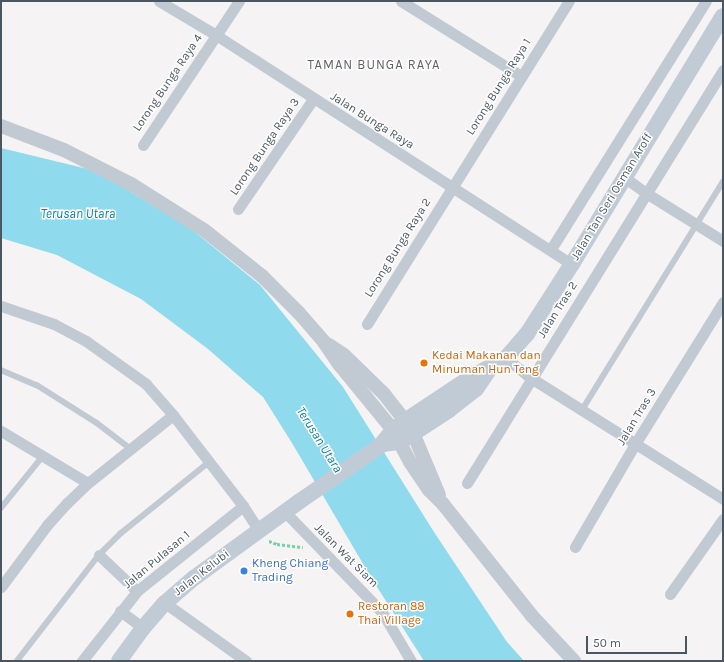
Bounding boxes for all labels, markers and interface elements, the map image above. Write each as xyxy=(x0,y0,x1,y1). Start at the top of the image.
street label: Lorong Bunga Raya 4 xyxy=(130,32,206,134)
street label: Lorong Bunga Raya 1 xyxy=(463,36,535,138)
district label: TAMAN BUNGA RAYA xyxy=(307,57,441,73)
street label: Jalan Bunga Raya xyxy=(328,89,416,153)
street label: Lorong Bunga Raya 3 xyxy=(227,96,303,198)
street label: Jalan Tan Seri Osman Aroff xyxy=(568,131,656,263)
street label: Lorong Bunga Raya 2 xyxy=(362,196,434,300)
water label: Terusan Utara xyxy=(41,206,115,222)
street label: Jalan Tras 2 xyxy=(535,279,581,341)
place label: Kedai Makanan dan Minuman Hun Teng xyxy=(432,349,541,377)
marker: Kedai Makanan dan Minuman Hun Teng xyxy=(419,358,429,368)
street label: Jalan Tras 3 xyxy=(614,386,660,448)
water label: Terusan Utara xyxy=(293,404,345,476)
street label: Jalan Wat Siam xyxy=(311,521,381,591)
street label: Jalan Pulasan 1 xyxy=(121,528,193,592)
street label: Jalan Kelubi xyxy=(171,547,233,599)
place label: Kheng Chiang Trading xyxy=(252,557,328,585)
marker: Kheng Chiang Trading xyxy=(239,566,249,576)
place label: Restoran 88 Thai Village xyxy=(358,600,425,628)
marker: Restoran 88 Thai Village xyxy=(345,609,355,619)
scale bar xyxy=(588,628,689,654)
text: 50 m xyxy=(593,636,621,650)

